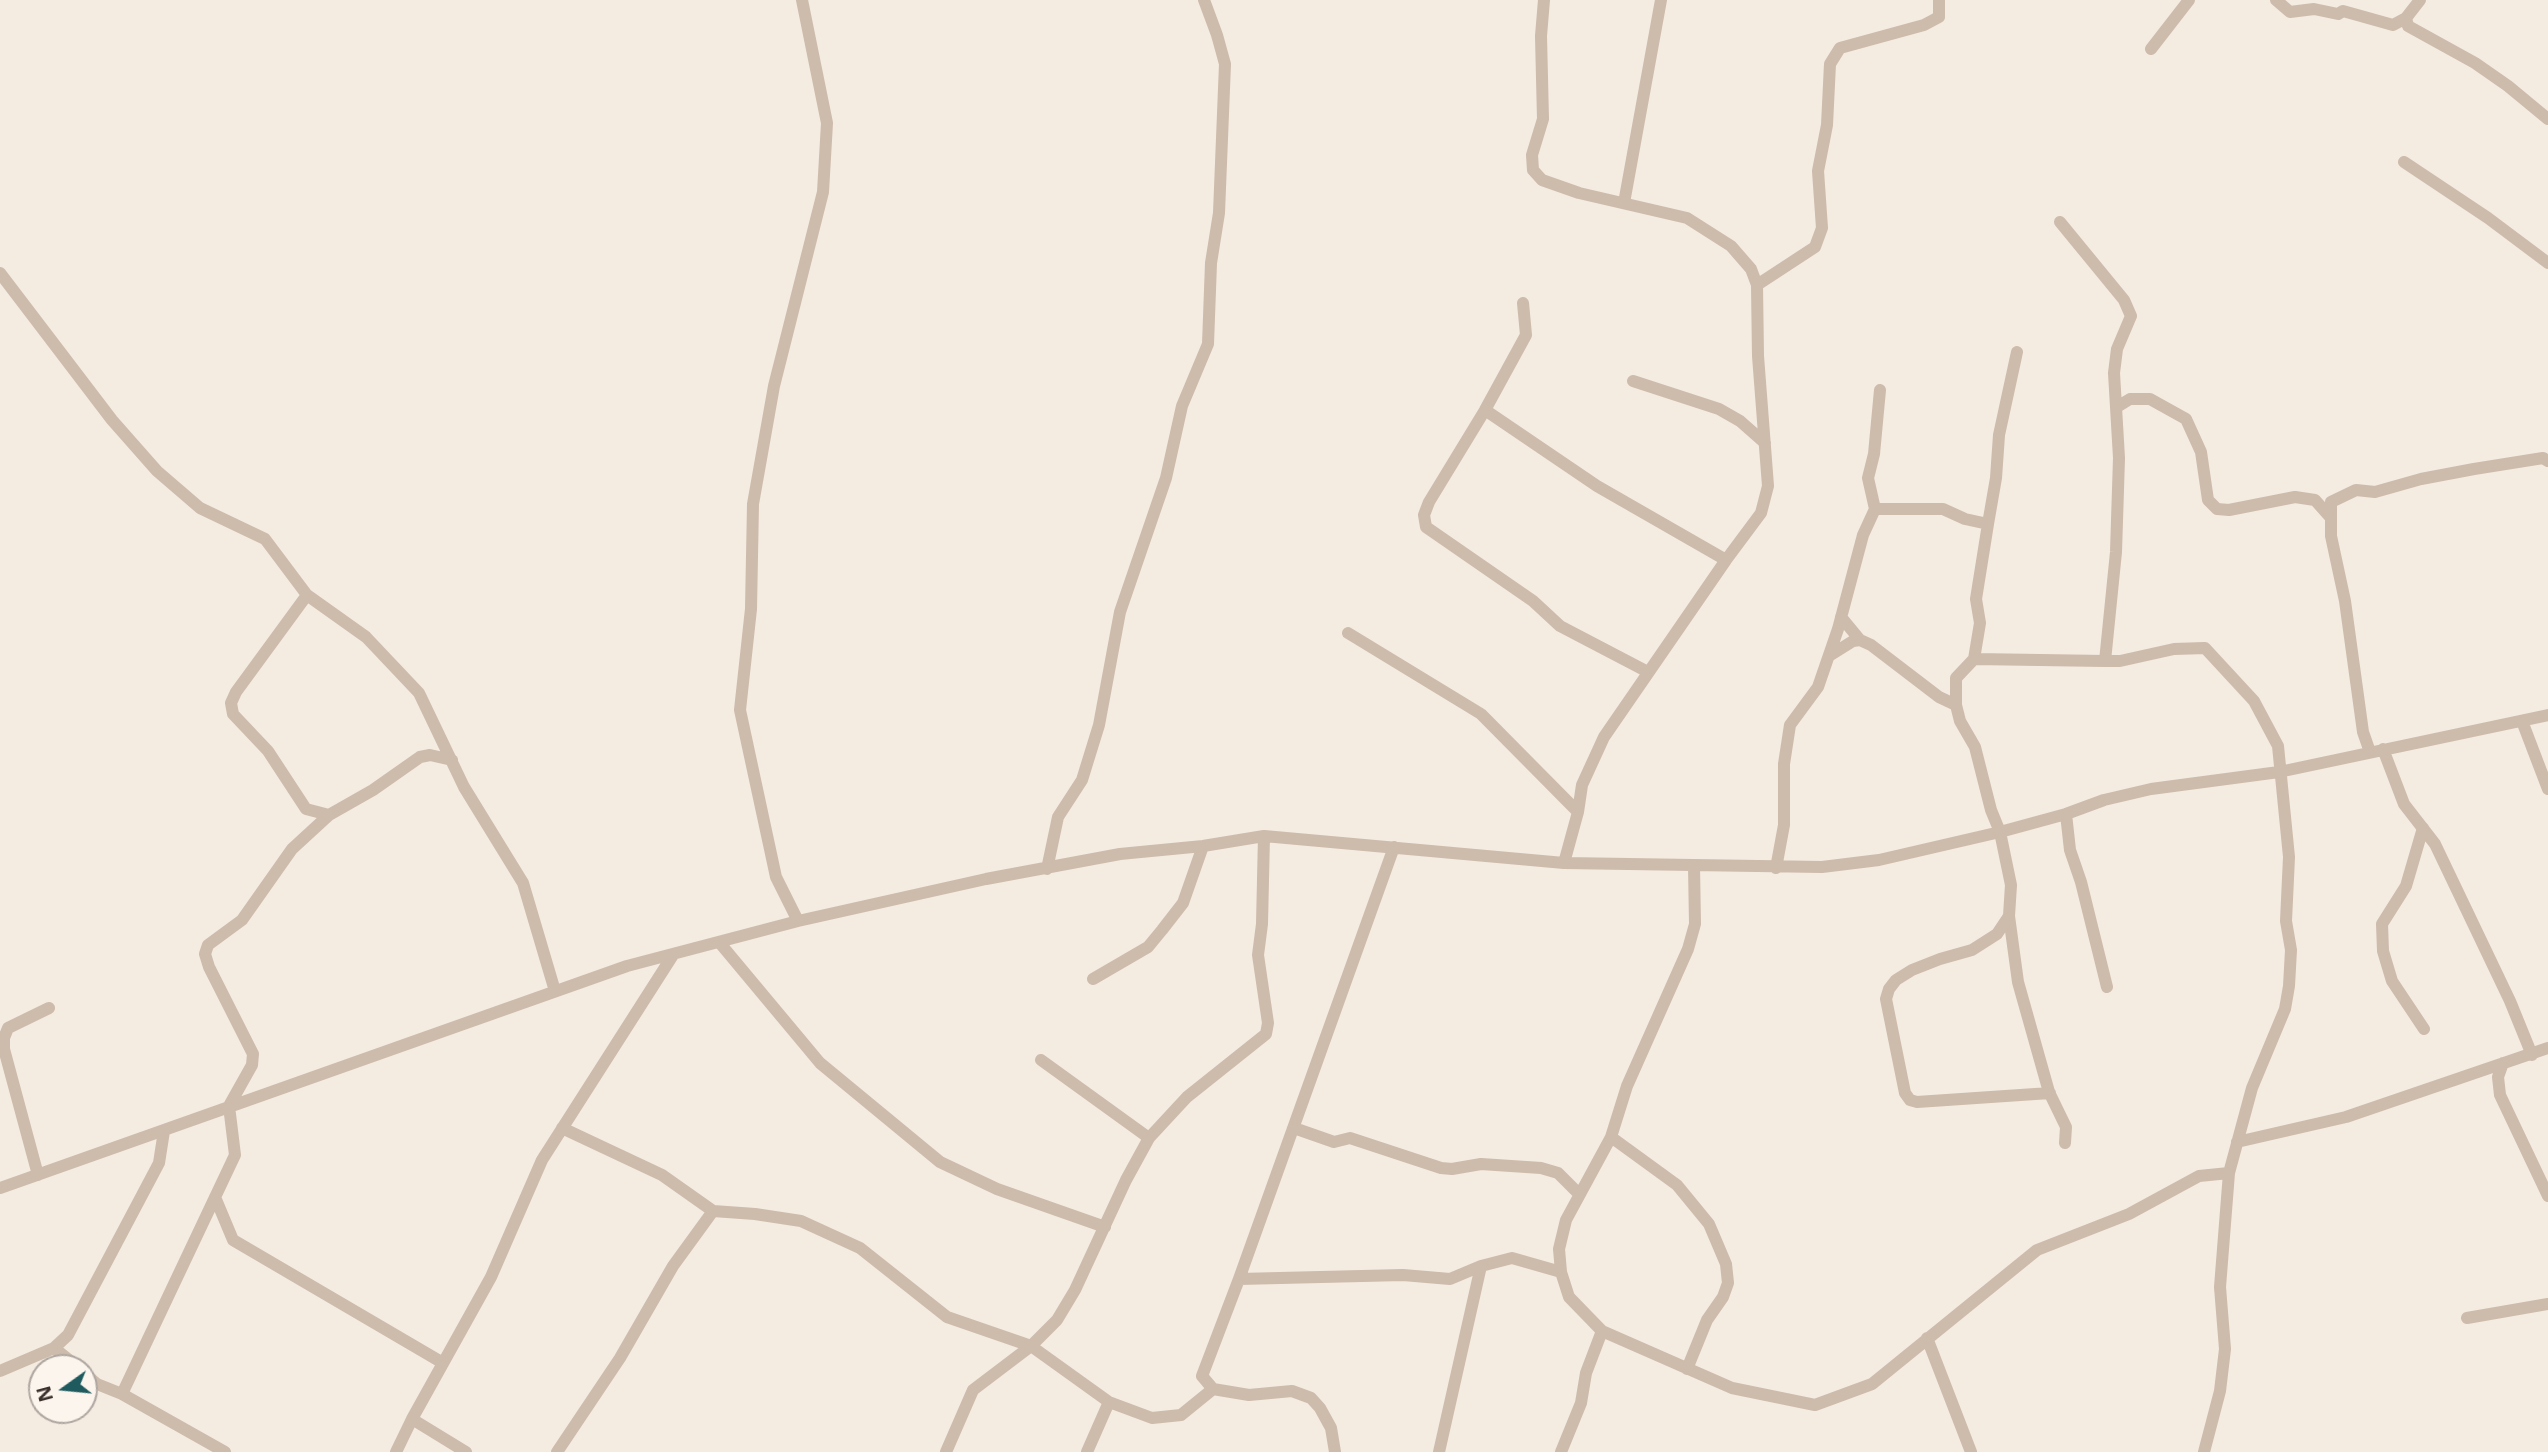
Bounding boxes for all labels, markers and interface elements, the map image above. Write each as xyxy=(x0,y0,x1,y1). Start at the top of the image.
north arrow xyxy=(28,1354,98,1424)
text: N xyxy=(30,1383,59,1405)

